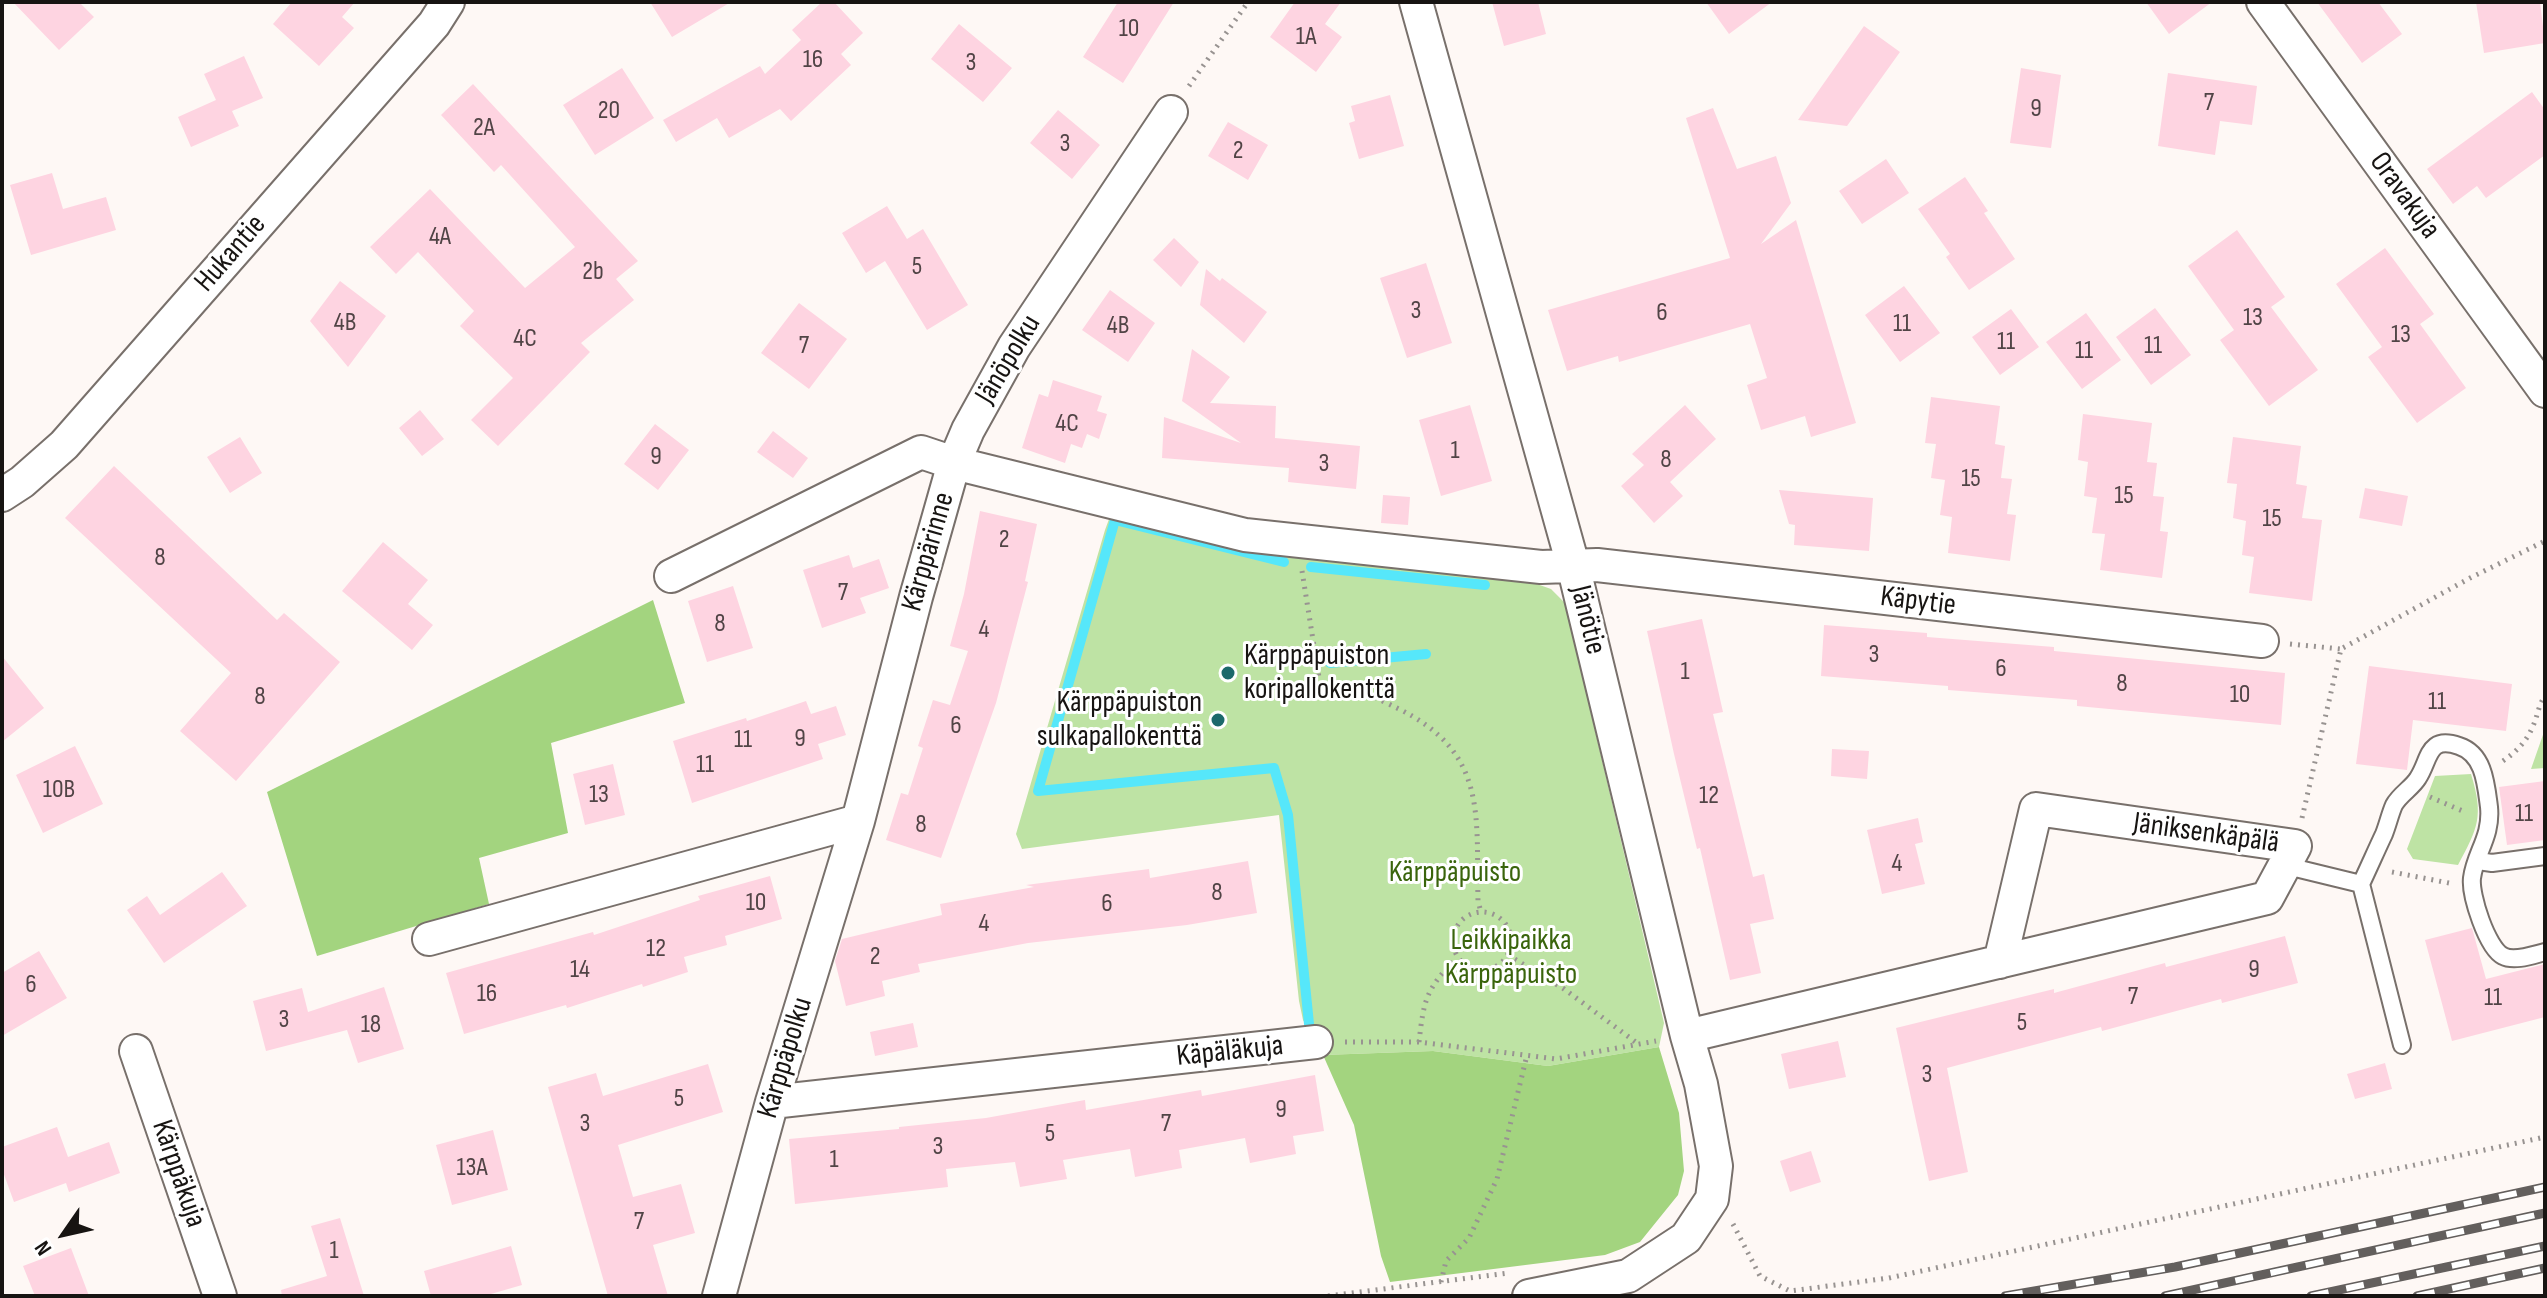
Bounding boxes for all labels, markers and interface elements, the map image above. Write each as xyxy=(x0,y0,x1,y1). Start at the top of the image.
house number: 10 xyxy=(1119,13,1139,45)
house number: 1A xyxy=(1296,21,1316,53)
house number: 16 xyxy=(803,44,823,76)
house number: 3 xyxy=(966,47,976,79)
house number: 7 xyxy=(2204,87,2214,119)
house number: 9 xyxy=(2030,93,2042,125)
house number: 20 xyxy=(598,95,620,127)
house number: 2A xyxy=(473,112,495,144)
house number: 3 xyxy=(1060,128,1070,160)
house number: 2 xyxy=(1233,135,1243,167)
street label: Oravakuja xyxy=(2361,146,2447,246)
street label: Hukantie xyxy=(188,208,274,300)
house number: 4A xyxy=(429,221,451,253)
house number: 5 xyxy=(912,251,922,283)
house number: 2b xyxy=(582,256,604,288)
house number: 3 xyxy=(1411,295,1421,327)
house number: 6 xyxy=(1656,297,1668,329)
house number: 13 xyxy=(2243,302,2263,334)
house number: 4B xyxy=(334,307,356,339)
house number: 11 xyxy=(1893,308,1911,340)
street label: Jänöpolku xyxy=(968,309,1050,411)
house number: 4B xyxy=(1107,310,1129,342)
house number: 13 xyxy=(2391,319,2411,351)
house number: 4C xyxy=(513,323,537,355)
house number: 11 xyxy=(1997,326,2015,358)
house number: 7 xyxy=(799,330,809,362)
house number: 11 xyxy=(2144,330,2162,362)
house number: 11 xyxy=(2075,335,2093,367)
house number: 4C xyxy=(1055,408,1079,440)
house number: 1 xyxy=(1450,435,1460,467)
house number: 9 xyxy=(650,441,662,473)
house number: 8 xyxy=(1660,444,1672,476)
house number: 3 xyxy=(1319,448,1329,480)
house number: 15 xyxy=(1961,463,1981,495)
house number: 15 xyxy=(2114,480,2134,512)
street label: Kärppärinne xyxy=(895,488,963,616)
house number: 15 xyxy=(2262,503,2282,535)
house number: 2 xyxy=(999,524,1009,556)
house number: 8 xyxy=(154,542,166,574)
house number: 7 xyxy=(838,577,848,609)
street label: Käpytie xyxy=(1878,580,1958,624)
street label: Jänötie xyxy=(1561,582,1613,658)
house number: 8 xyxy=(714,608,726,640)
house number: 4 xyxy=(979,614,989,646)
place label: Kärppäpuiston koripallokenttä xyxy=(1244,638,1395,708)
house number: 3 xyxy=(1869,639,1879,671)
house number: 6 xyxy=(1995,653,2007,685)
house number: 1 xyxy=(1680,656,1690,688)
marker: Kärppäpuiston koripallokenttä xyxy=(1219,664,1237,682)
house number: 8 xyxy=(2116,668,2128,700)
house number: 10 xyxy=(2230,679,2250,711)
house number: 8 xyxy=(254,681,266,713)
place label: Kärppäpuiston sulkapallokenttä xyxy=(1037,685,1202,756)
house number: 11 xyxy=(2428,686,2446,718)
house number: 6 xyxy=(950,710,962,742)
marker: Kärppäpuiston sulkapallokenttä xyxy=(1209,711,1227,729)
house number: 9 xyxy=(794,723,806,755)
house number: 11 xyxy=(734,724,752,756)
house number: 11 xyxy=(696,749,714,781)
house number: 10B xyxy=(43,774,75,806)
house number: 13 xyxy=(589,779,609,811)
house number: 12 xyxy=(1699,780,1719,812)
house number: 11 xyxy=(2515,798,2533,830)
street label: Jäniksenkäpälä xyxy=(2131,806,2281,862)
house number: 8 xyxy=(915,809,927,841)
house number: 4 xyxy=(1892,848,1902,880)
park label: Kärppäpuisto xyxy=(1389,855,1521,891)
house number: 8 xyxy=(1211,877,1223,909)
house number: 10 xyxy=(746,887,766,919)
house number: 6 xyxy=(1101,888,1113,920)
house number: 4 xyxy=(979,908,989,940)
park label: Leikkipaikka Kärppäpuisto xyxy=(1445,923,1577,994)
house number: 12 xyxy=(646,933,666,965)
house number: 2 xyxy=(870,941,880,973)
house number: 14 xyxy=(570,954,590,986)
house number: 9 xyxy=(2248,954,2260,986)
house number: 6 xyxy=(25,969,37,1001)
house number: 16 xyxy=(477,978,497,1010)
house number: 7 xyxy=(2128,981,2138,1013)
house number: 11 xyxy=(2484,982,2502,1014)
street label: Kärppäpolku xyxy=(751,993,821,1123)
house number: 3 xyxy=(279,1004,289,1036)
house number: 5 xyxy=(2017,1007,2027,1039)
house number: 18 xyxy=(361,1009,381,1041)
street label: Käpäläkuja xyxy=(1175,1029,1285,1075)
house number: 3 xyxy=(1922,1059,1932,1091)
house number: 5 xyxy=(674,1083,684,1115)
house number: 9 xyxy=(1275,1094,1287,1126)
house number: 3 xyxy=(580,1108,590,1140)
house number: 7 xyxy=(1161,1108,1171,1140)
street label: Kärppäkuja xyxy=(143,1116,213,1232)
house number: 5 xyxy=(1045,1118,1055,1150)
house number: 3 xyxy=(933,1131,943,1163)
house number: 1 xyxy=(829,1144,839,1176)
house number: 13A xyxy=(456,1152,488,1184)
north arrow xyxy=(24,1194,104,1274)
house number: 7 xyxy=(634,1206,644,1238)
text: N xyxy=(29,1235,58,1260)
house number: 1 xyxy=(329,1235,339,1267)

